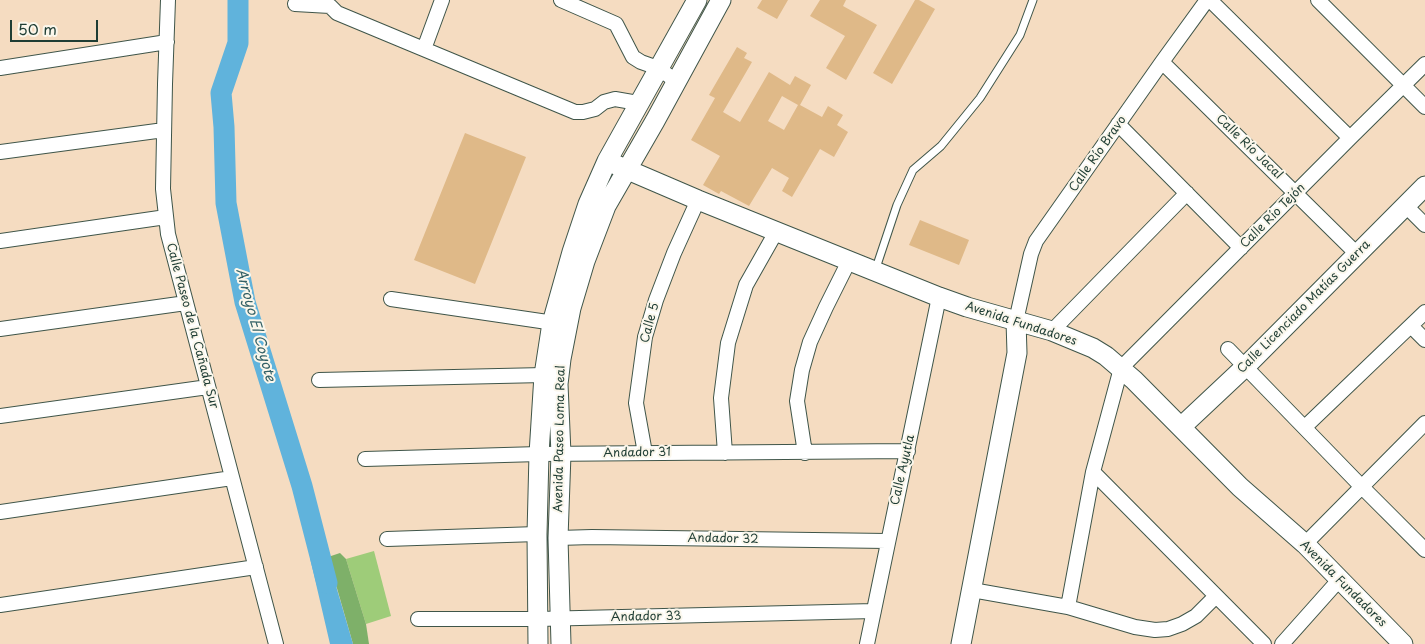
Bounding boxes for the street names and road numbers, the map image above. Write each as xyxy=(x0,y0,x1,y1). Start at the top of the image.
street label: Calle Río Jacal xyxy=(1213,112,1285,182)
street label: Calle Río Bravo xyxy=(1067,113,1129,195)
street label: Calle Río Tejón xyxy=(1238,181,1308,251)
street label: Calle Licenciado Matías Guerra xyxy=(1235,238,1373,376)
street label: Calle Paseo de la Cañada Sur xyxy=(163,242,221,410)
street label: Avenida Fundadores xyxy=(963,299,1079,349)
street label: Calle 5 xyxy=(638,301,662,345)
street label: Avenida Paseo Loma Real xyxy=(552,365,568,513)
street label: Calle Ayutla xyxy=(888,433,918,507)
street label: Andador 31 xyxy=(603,445,671,461)
street label: Andador 32 xyxy=(687,531,759,547)
street label: Avenida Fundadores xyxy=(1297,538,1389,630)
street label: Andador 33 xyxy=(611,609,681,625)

